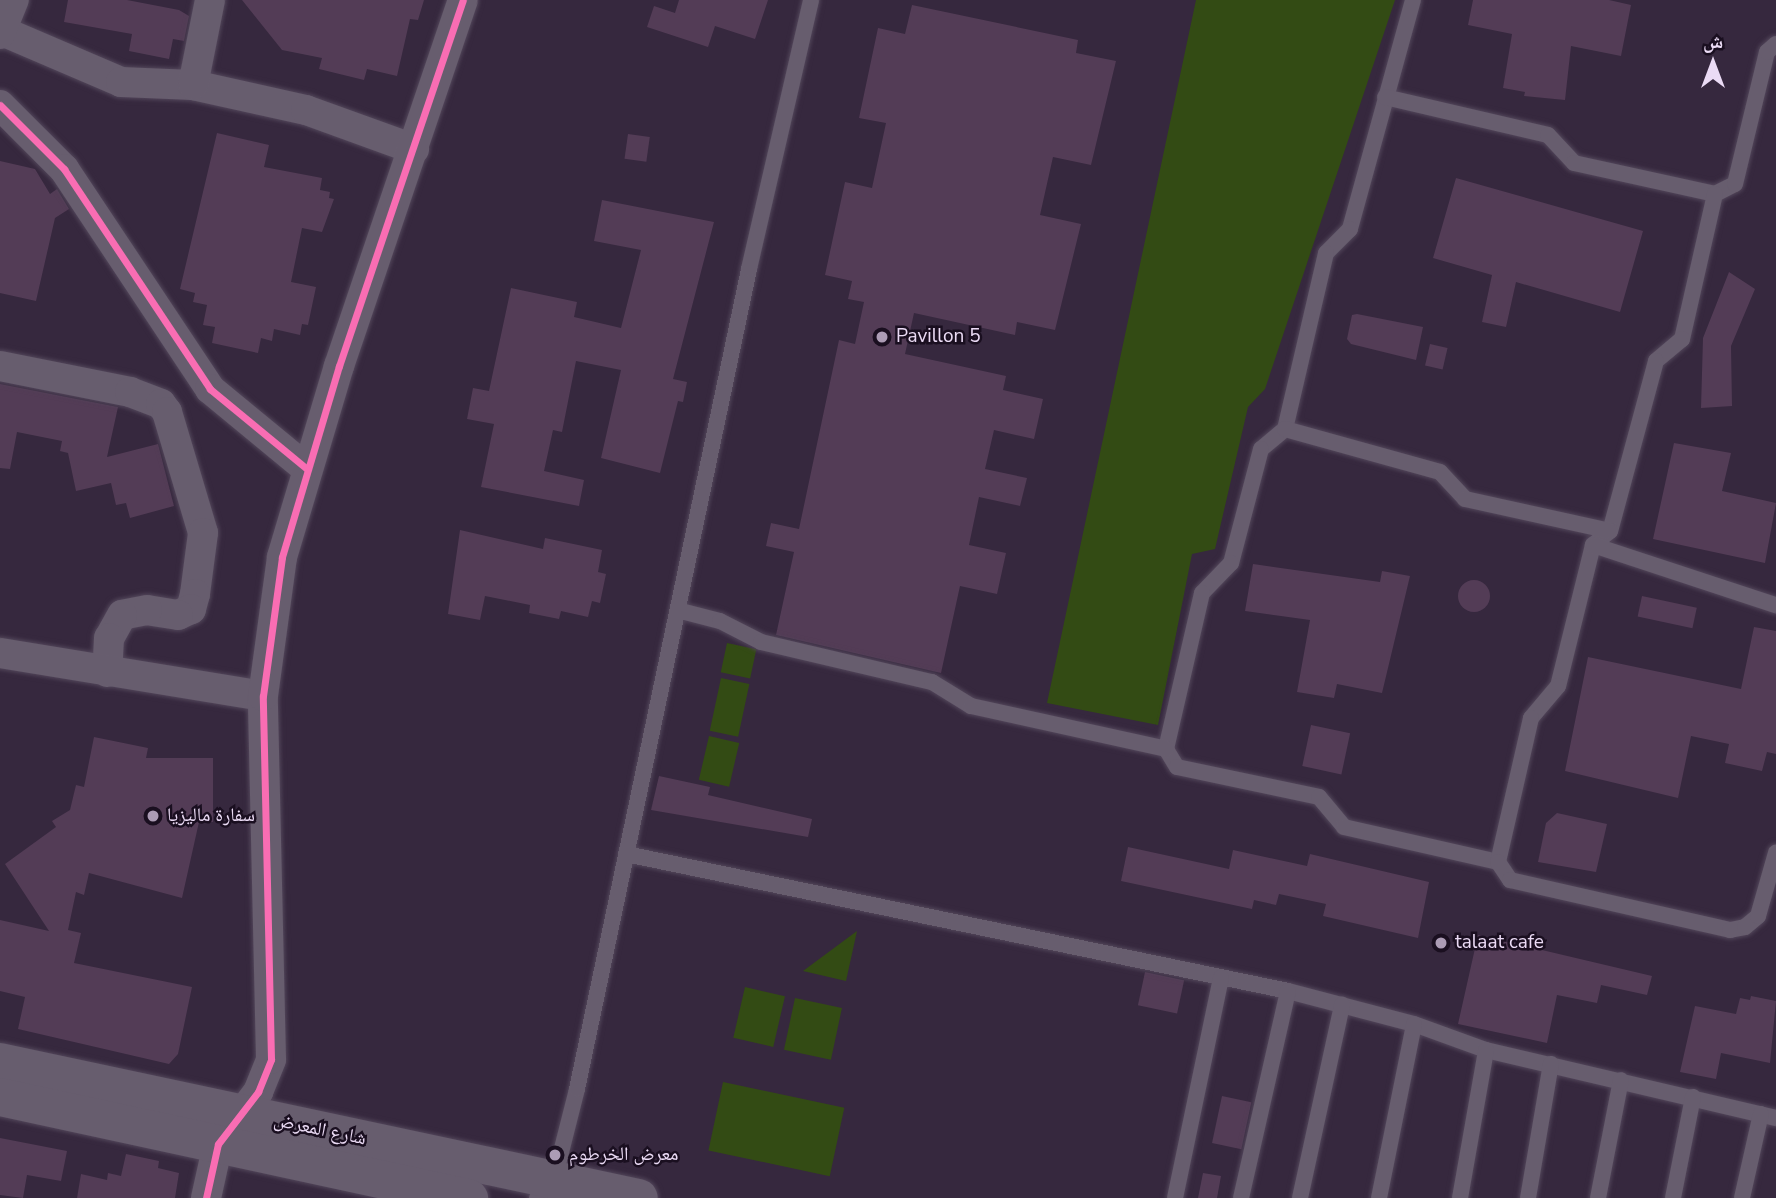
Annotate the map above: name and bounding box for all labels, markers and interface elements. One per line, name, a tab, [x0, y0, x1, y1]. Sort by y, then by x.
north arrow	[1678, 28, 1748, 98]
text: ش	[1703, 29, 1723, 55]
place label: Pavillon 5	[896, 326, 981, 348]
marker: Pavillon 5	[874, 329, 890, 345]
place label: سفارة ماليزيا	[167, 805, 255, 827]
marker: سفارة ماليزيا	[145, 808, 161, 824]
place label: talaat cafe	[1455, 932, 1544, 954]
marker: talaat cafe	[1433, 935, 1449, 951]
street label: شارع المعرض	[272, 1109, 368, 1151]
place label: معرض الخرطوم	[569, 1144, 679, 1166]
marker: معرض الخرطوم	[547, 1147, 563, 1163]

